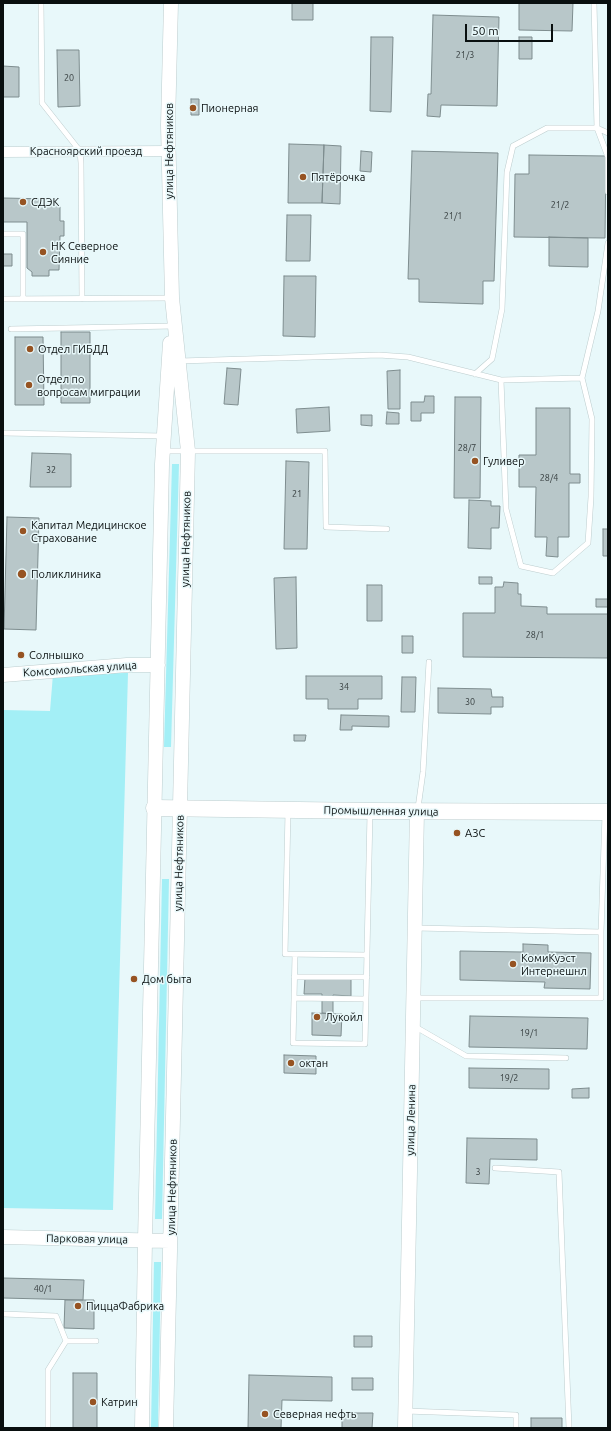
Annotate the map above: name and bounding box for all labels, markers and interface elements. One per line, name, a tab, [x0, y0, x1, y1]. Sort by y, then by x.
scale bar	[467, 16, 555, 42]
text: 50 m	[472, 24, 499, 37]
house number: 21/3	[456, 50, 474, 60]
house number: 20	[64, 73, 74, 83]
place label: Пионерная	[201, 101, 258, 115]
street label: улица Нефтяников	[162, 103, 176, 199]
marker: Пионерная	[188, 103, 198, 113]
street label: Красноярский проезд	[30, 144, 142, 158]
place label: Пятёрочка	[311, 170, 365, 184]
marker: Пятёрочка	[298, 172, 308, 182]
place label: СДЭК	[31, 195, 59, 209]
marker: СДЭК	[18, 197, 28, 207]
house number: 21/2	[551, 200, 569, 210]
house number: 21/1	[444, 211, 462, 221]
place label: НК Северное Сияние	[51, 239, 118, 265]
marker: НК Северное Сияние	[38, 247, 48, 257]
place label: Отдел ГИБДД	[38, 342, 108, 356]
marker: Отдел ГИБДД	[25, 344, 35, 354]
place label: Отдел по вопросам миграции	[37, 372, 140, 398]
marker: Отдел по вопросам миграции	[24, 380, 34, 390]
house number: 28/7	[458, 443, 476, 453]
place label: Гуливер	[483, 454, 525, 468]
marker: Гуливер	[470, 456, 480, 466]
house number: 32	[46, 465, 56, 475]
house number: 28/4	[540, 473, 558, 483]
house number: 21	[292, 489, 302, 499]
street label: улица Нефтяников	[179, 491, 193, 587]
place label: Капитал Медицинское Страхование	[31, 518, 147, 544]
marker: Капитал Медицинское Страхование	[18, 526, 28, 536]
place label: Поликлиника	[31, 567, 101, 581]
marker: Поликлиника	[16, 568, 28, 580]
house number: 28/1	[526, 630, 544, 640]
place label: Солнышко	[29, 648, 84, 662]
marker: Солнышко	[16, 650, 26, 660]
street label: Комсомольская улица	[23, 658, 137, 680]
house number: 34	[339, 682, 349, 692]
house number: 30	[465, 697, 475, 707]
street label: Промышленная улица	[323, 803, 439, 819]
street label: улица Нефтяников	[172, 815, 186, 911]
place label: АЗС	[465, 826, 485, 840]
marker: АЗС	[452, 828, 462, 838]
place label: КомиКуэст Интернешнл	[521, 951, 587, 977]
marker: КомиКуэст Интернешнл	[508, 959, 518, 969]
place label: Дом быта	[142, 972, 192, 986]
marker: Дом быта	[129, 974, 139, 984]
place label: Лукойл	[325, 1010, 363, 1024]
marker: Лукойл	[312, 1012, 322, 1022]
house number: 19/1	[520, 1028, 538, 1038]
place label: октан	[299, 1056, 328, 1070]
marker: октан	[286, 1058, 296, 1068]
house number: 19/2	[500, 1073, 518, 1083]
street label: улица Ленина	[404, 1084, 418, 1156]
street label: улица Нефтяников	[165, 1139, 179, 1235]
house number: 3	[475, 1167, 481, 1177]
street label: Парковая улица	[46, 1232, 128, 1246]
house number: 40/1	[34, 1284, 52, 1294]
place label: ПиццаФабрика	[86, 1299, 164, 1313]
marker: ПиццаФабрика	[73, 1301, 83, 1311]
place label: Катрин	[101, 1395, 138, 1409]
marker: Катрин	[88, 1397, 98, 1407]
place label: Северная нефть	[273, 1407, 356, 1421]
marker: Северная нефть	[260, 1409, 270, 1419]

